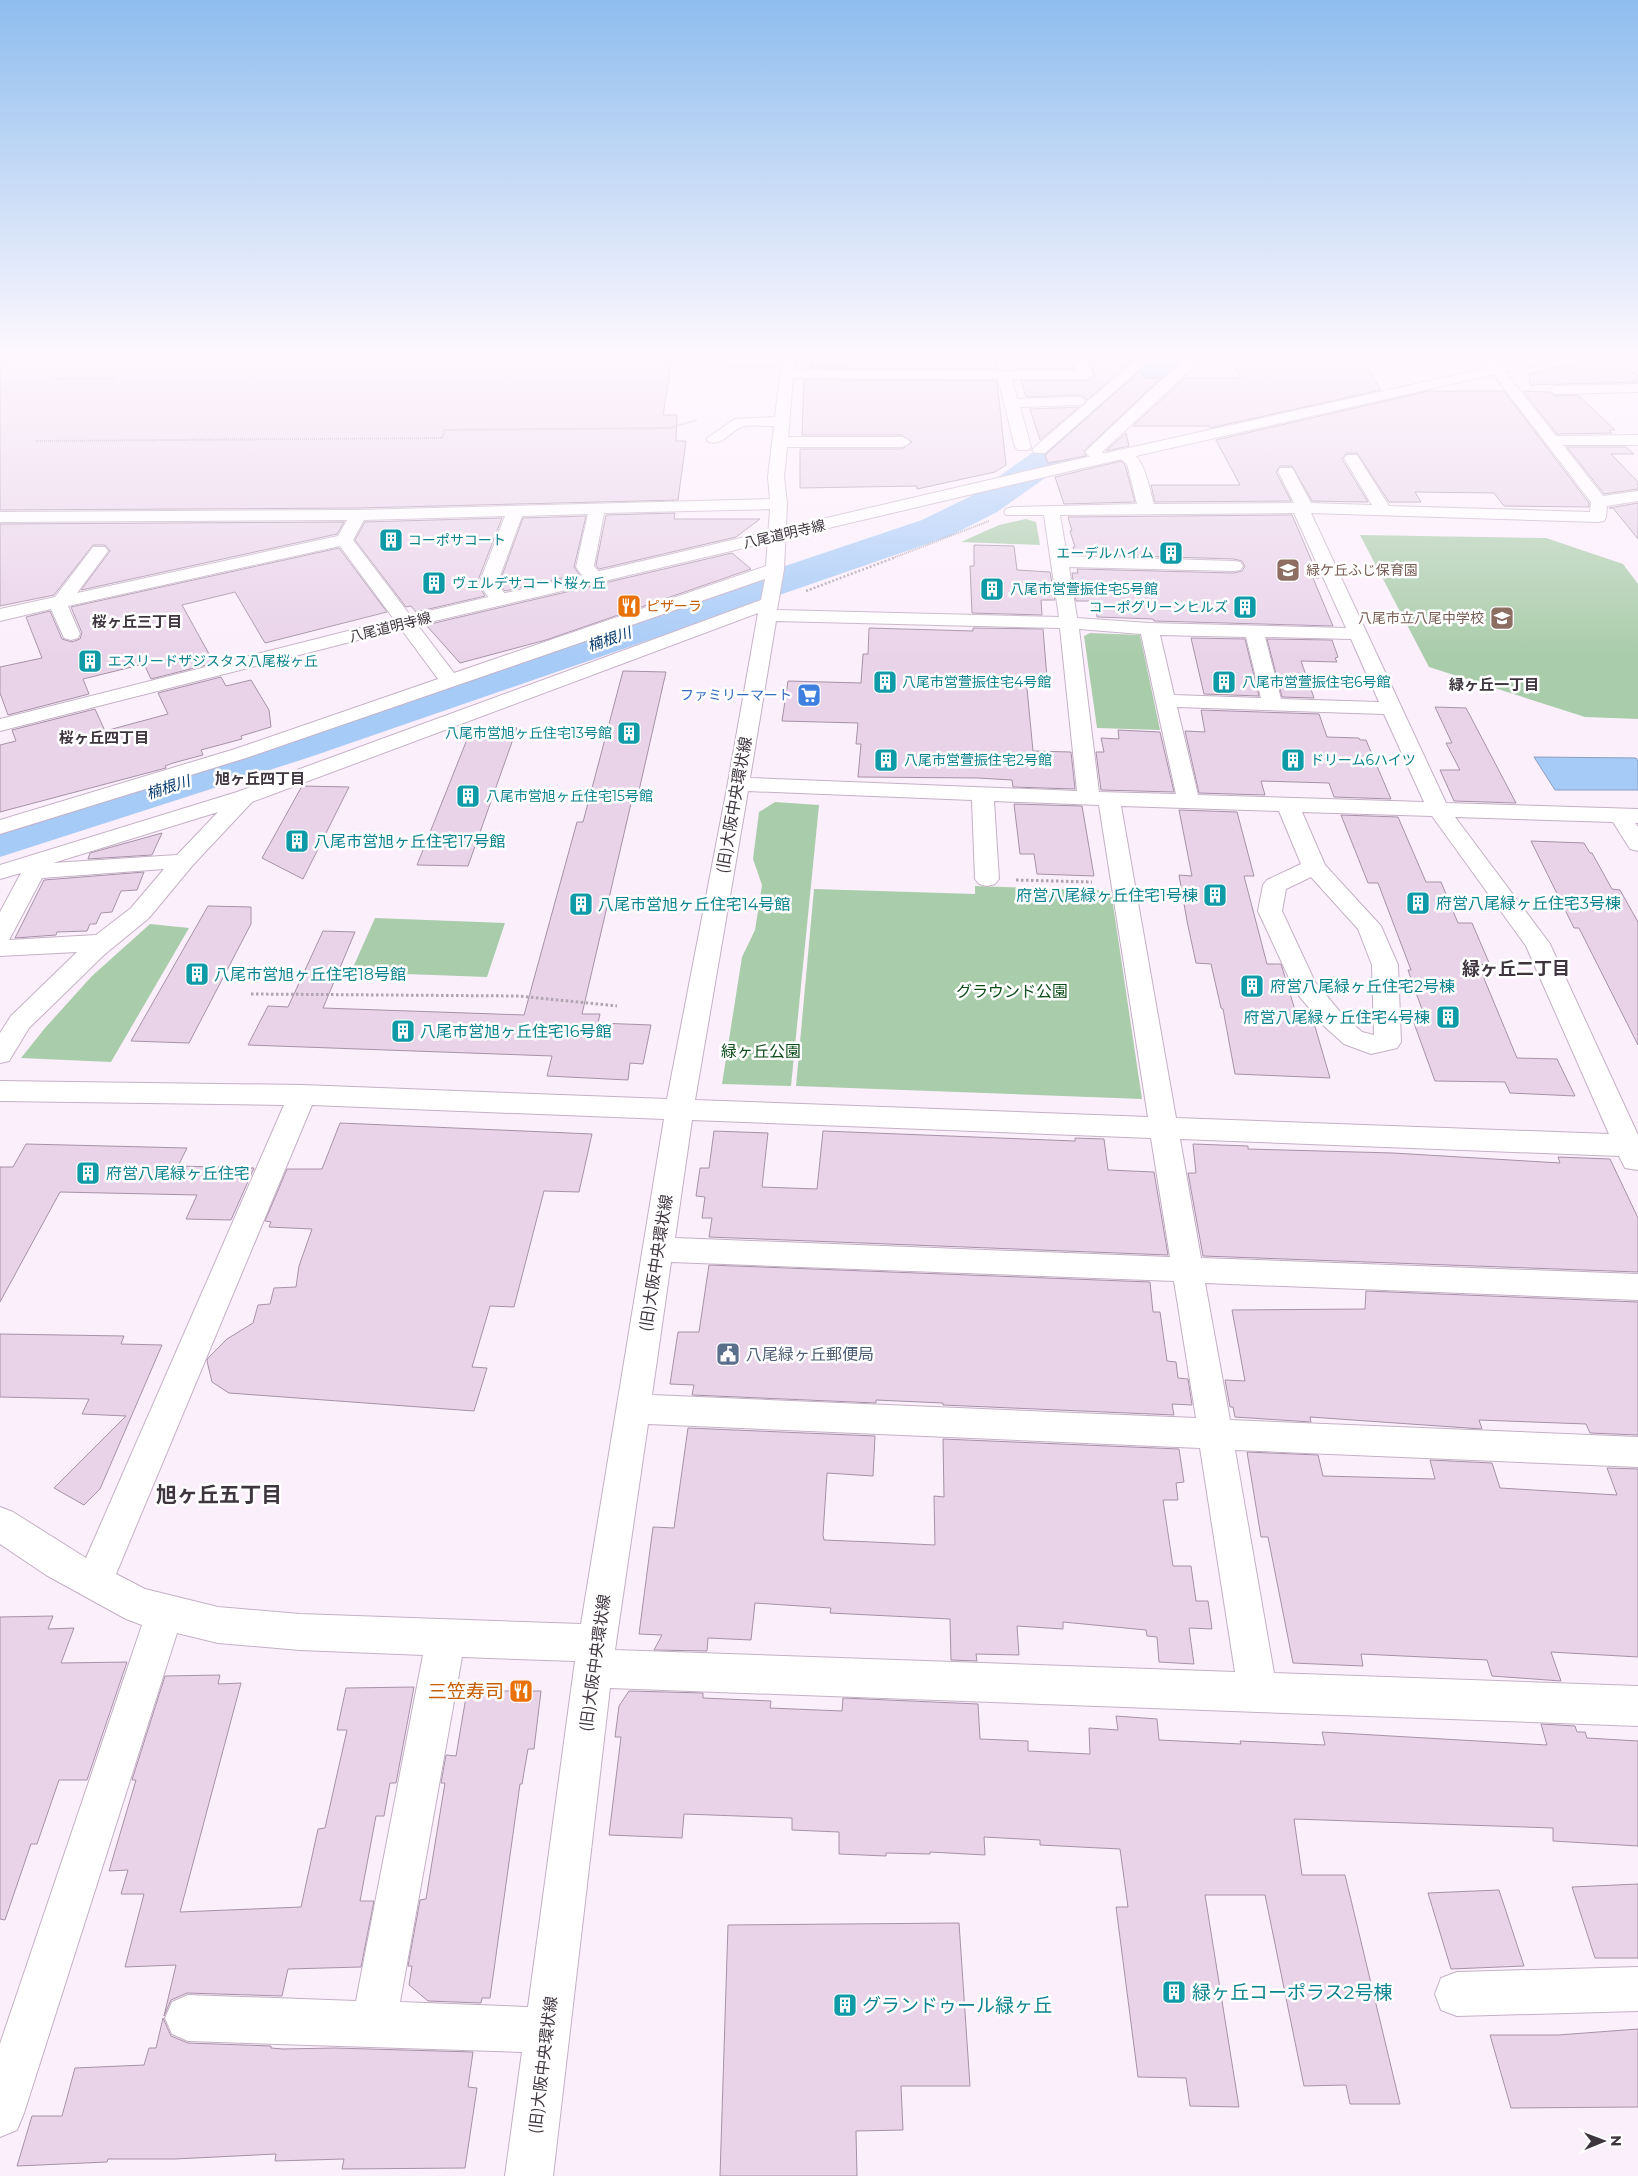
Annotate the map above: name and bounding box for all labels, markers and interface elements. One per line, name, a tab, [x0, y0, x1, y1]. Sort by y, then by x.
street label: 八尾道明寺線	[741, 516, 827, 552]
building icon: コーポサコート	[378, 527, 404, 553]
place label: コーポサコート	[408, 531, 506, 549]
building icon: エーデルハイム	[1158, 540, 1184, 566]
place label: エーデルハイム	[1057, 544, 1154, 562]
school or university icon: 緑ケ丘ふじ保育園	[1275, 557, 1301, 583]
place label: 緑ケ丘ふじ保育園	[1306, 561, 1418, 579]
building icon: ヴェルデサコート桜ヶ丘	[421, 570, 447, 596]
place label: ヴェルデサコート桜ヶ丘	[452, 574, 606, 592]
building icon: 八尾市営萱振住宅5号館	[979, 576, 1005, 602]
place label: 八尾市営萱振住宅5号館	[1010, 580, 1158, 598]
restaurant icon: ピザーラ	[616, 593, 642, 619]
building icon: コーポグリーンヒルズ	[1232, 594, 1258, 620]
place label: ピザーラ	[646, 597, 702, 615]
place label: コーポグリーンヒルズ	[1089, 598, 1228, 616]
school or university icon: 八尾市立八尾中学校	[1489, 605, 1515, 631]
street label: 八尾道明寺線	[347, 608, 433, 646]
place label: 八尾市立八尾中学校	[1358, 609, 1484, 627]
district label: 桜ヶ丘三丁目	[92, 612, 182, 631]
water label: 楠根川	[585, 622, 635, 655]
building icon: エスリードザジスタス八尾桜ヶ丘	[77, 648, 103, 674]
place label: エスリードザジスタス八尾桜ヶ丘	[108, 652, 318, 670]
building icon: 八尾市営萱振住宅4号館	[872, 669, 898, 695]
building icon: 八尾市営萱振住宅6号館	[1211, 669, 1237, 695]
place label: 八尾市営萱振住宅4号館	[902, 673, 1051, 691]
place label: 八尾市営萱振住宅6号館	[1242, 673, 1391, 691]
district label: 緑ヶ丘一丁目	[1449, 675, 1539, 694]
supermarket icon: ファミリーマート	[796, 682, 822, 708]
place label: ファミリーマート	[680, 686, 792, 704]
building icon: 八尾市営旭ヶ丘住宅13号館	[616, 720, 642, 746]
place label: 八尾市営旭ヶ丘住宅13号館	[445, 724, 612, 742]
district label: 桜ヶ丘四丁目	[59, 728, 149, 747]
street label: (旧)大阪中央環状線	[713, 735, 755, 875]
building icon: 八尾市営萱振住宅2号館	[873, 747, 899, 773]
building icon: ドリーム6ハイツ	[1280, 747, 1306, 773]
place label: 八尾市営萱振住宅2号館	[904, 751, 1052, 769]
place label: ドリーム6ハイツ	[1310, 751, 1416, 769]
district label: 旭ヶ丘四丁目	[215, 769, 305, 788]
water label: 楠根川	[144, 770, 194, 803]
building icon: 八尾市営旭ヶ丘住宅15号館	[455, 783, 481, 809]
place label: 八尾市営旭ヶ丘住宅15号館	[486, 787, 653, 805]
building icon: 八尾市営旭ヶ丘住宅17号館	[284, 828, 310, 854]
place label: 八尾市営旭ヶ丘住宅17号館	[314, 832, 505, 851]
building icon: 府営八尾緑ヶ丘住宅1号棟	[1202, 882, 1228, 908]
place label: 府営八尾緑ヶ丘住宅1号棟	[1016, 886, 1198, 905]
building icon: 府営八尾緑ヶ丘住宅3号棟	[1405, 890, 1431, 916]
building icon: 八尾市営旭ヶ丘住宅14号館	[568, 891, 594, 917]
place label: 府営八尾緑ヶ丘住宅3号棟	[1436, 894, 1621, 913]
place label: 八尾市営旭ヶ丘住宅14号館	[598, 895, 790, 914]
district label: 緑ヶ丘二丁目	[1462, 958, 1570, 980]
building icon: 八尾市営旭ヶ丘住宅18号館	[184, 961, 210, 987]
place label: 八尾市営旭ヶ丘住宅18号館	[214, 965, 406, 984]
building icon: 府営八尾緑ヶ丘住宅2号棟	[1239, 973, 1265, 999]
place label: 府営八尾緑ヶ丘住宅2号棟	[1270, 977, 1455, 996]
park label: グラウンド公園	[956, 982, 1068, 1001]
building icon: 府営八尾緑ヶ丘住宅4号棟	[1435, 1004, 1461, 1030]
place label: 府営八尾緑ヶ丘住宅4号棟	[1243, 1008, 1430, 1027]
building icon: 八尾市営旭ヶ丘住宅16号館	[390, 1018, 416, 1044]
place label: 八尾市営旭ヶ丘住宅16号館	[420, 1022, 612, 1041]
park label: 緑ヶ丘公園	[721, 1042, 801, 1061]
building icon: 府営八尾緑ヶ丘住宅	[75, 1160, 101, 1186]
place label: 府営八尾緑ヶ丘住宅	[106, 1164, 250, 1183]
street label: (旧)大阪中央環状線	[636, 1193, 676, 1333]
public building icon: 八尾緑ヶ丘郵便局	[715, 1341, 741, 1367]
place label: 八尾緑ヶ丘郵便局	[746, 1345, 874, 1364]
district label: 旭ヶ丘五丁目	[156, 1482, 282, 1507]
street label: (旧)大阪中央環状線	[576, 1593, 614, 1733]
restaurant icon: 三笠寿司	[508, 1678, 534, 1704]
place label: 三笠寿司	[428, 1680, 504, 1703]
building icon: 緑ヶ丘コーポラス2号棟	[1161, 1979, 1187, 2005]
place label: 緑ヶ丘コーポラス2号棟	[1192, 1981, 1392, 2004]
building icon: グランドゥール緑ヶ丘	[832, 1992, 858, 2018]
place label: グランドゥール緑ヶ丘	[862, 1994, 1052, 2017]
street label: (旧)大阪中央環状線	[525, 1995, 561, 2135]
north arrow	[1578, 2116, 1628, 2166]
text: N	[1607, 2135, 1625, 2147]

